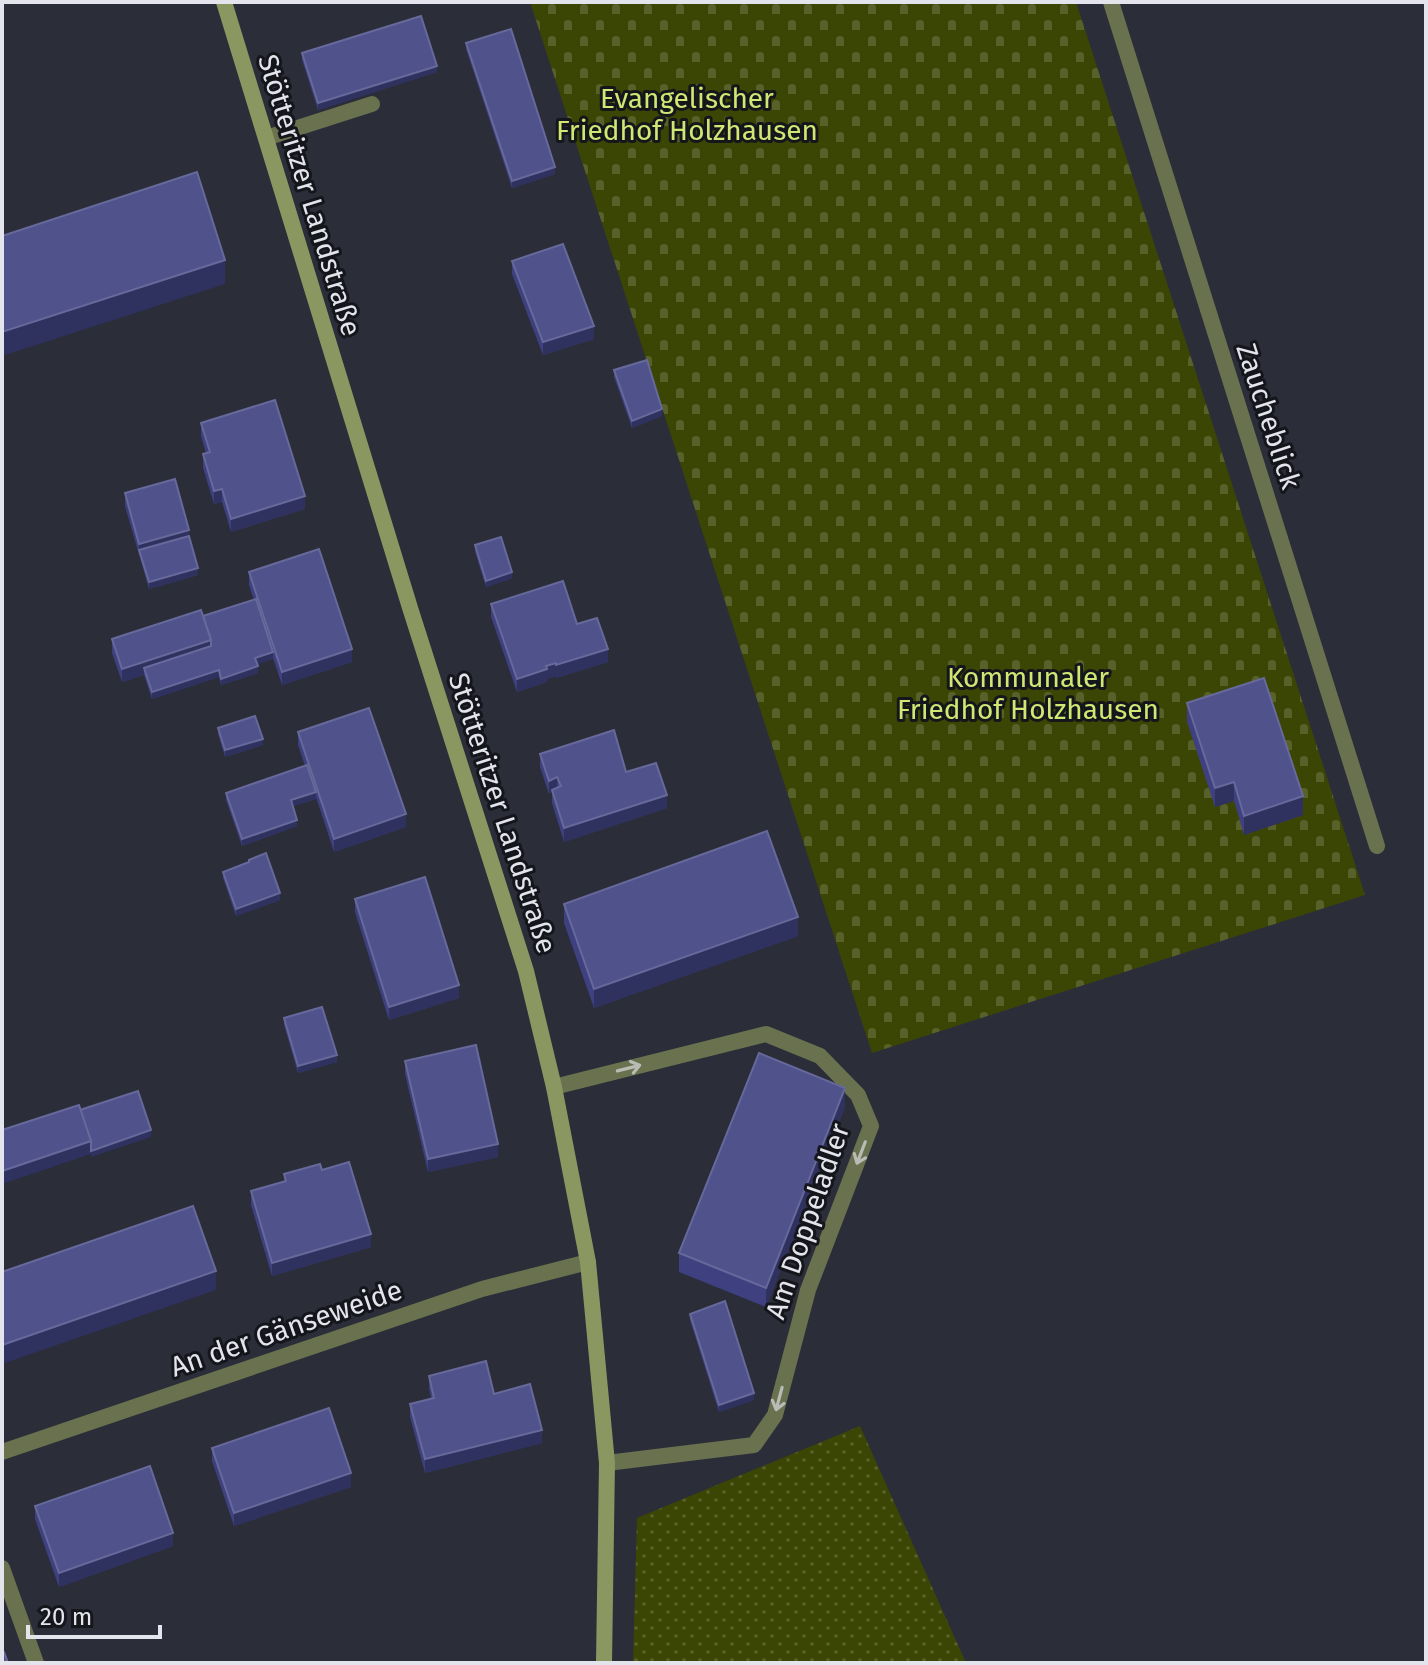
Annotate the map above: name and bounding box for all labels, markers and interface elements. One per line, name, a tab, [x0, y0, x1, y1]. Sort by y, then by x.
street label: Stötteritzer Landstraße	[251, 50, 368, 340]
park label: Evangelischer Friedhof Holzhausen	[556, 82, 818, 147]
street label: Zaucheblick	[1229, 339, 1308, 494]
park label: Kommunaler Friedhof Holzhausen	[897, 661, 1159, 726]
street label: Stötteritzer Landstraße	[442, 669, 563, 958]
one-way arrow	[616, 1060, 642, 1075]
street label: Am Doppeladler	[759, 1119, 856, 1323]
one-way arrow	[853, 1140, 867, 1165]
street label: An der Gänseweide	[166, 1273, 406, 1384]
one-way arrow	[771, 1386, 786, 1412]
scale bar	[28, 1589, 160, 1639]
text: 20 m	[40, 1603, 92, 1631]

